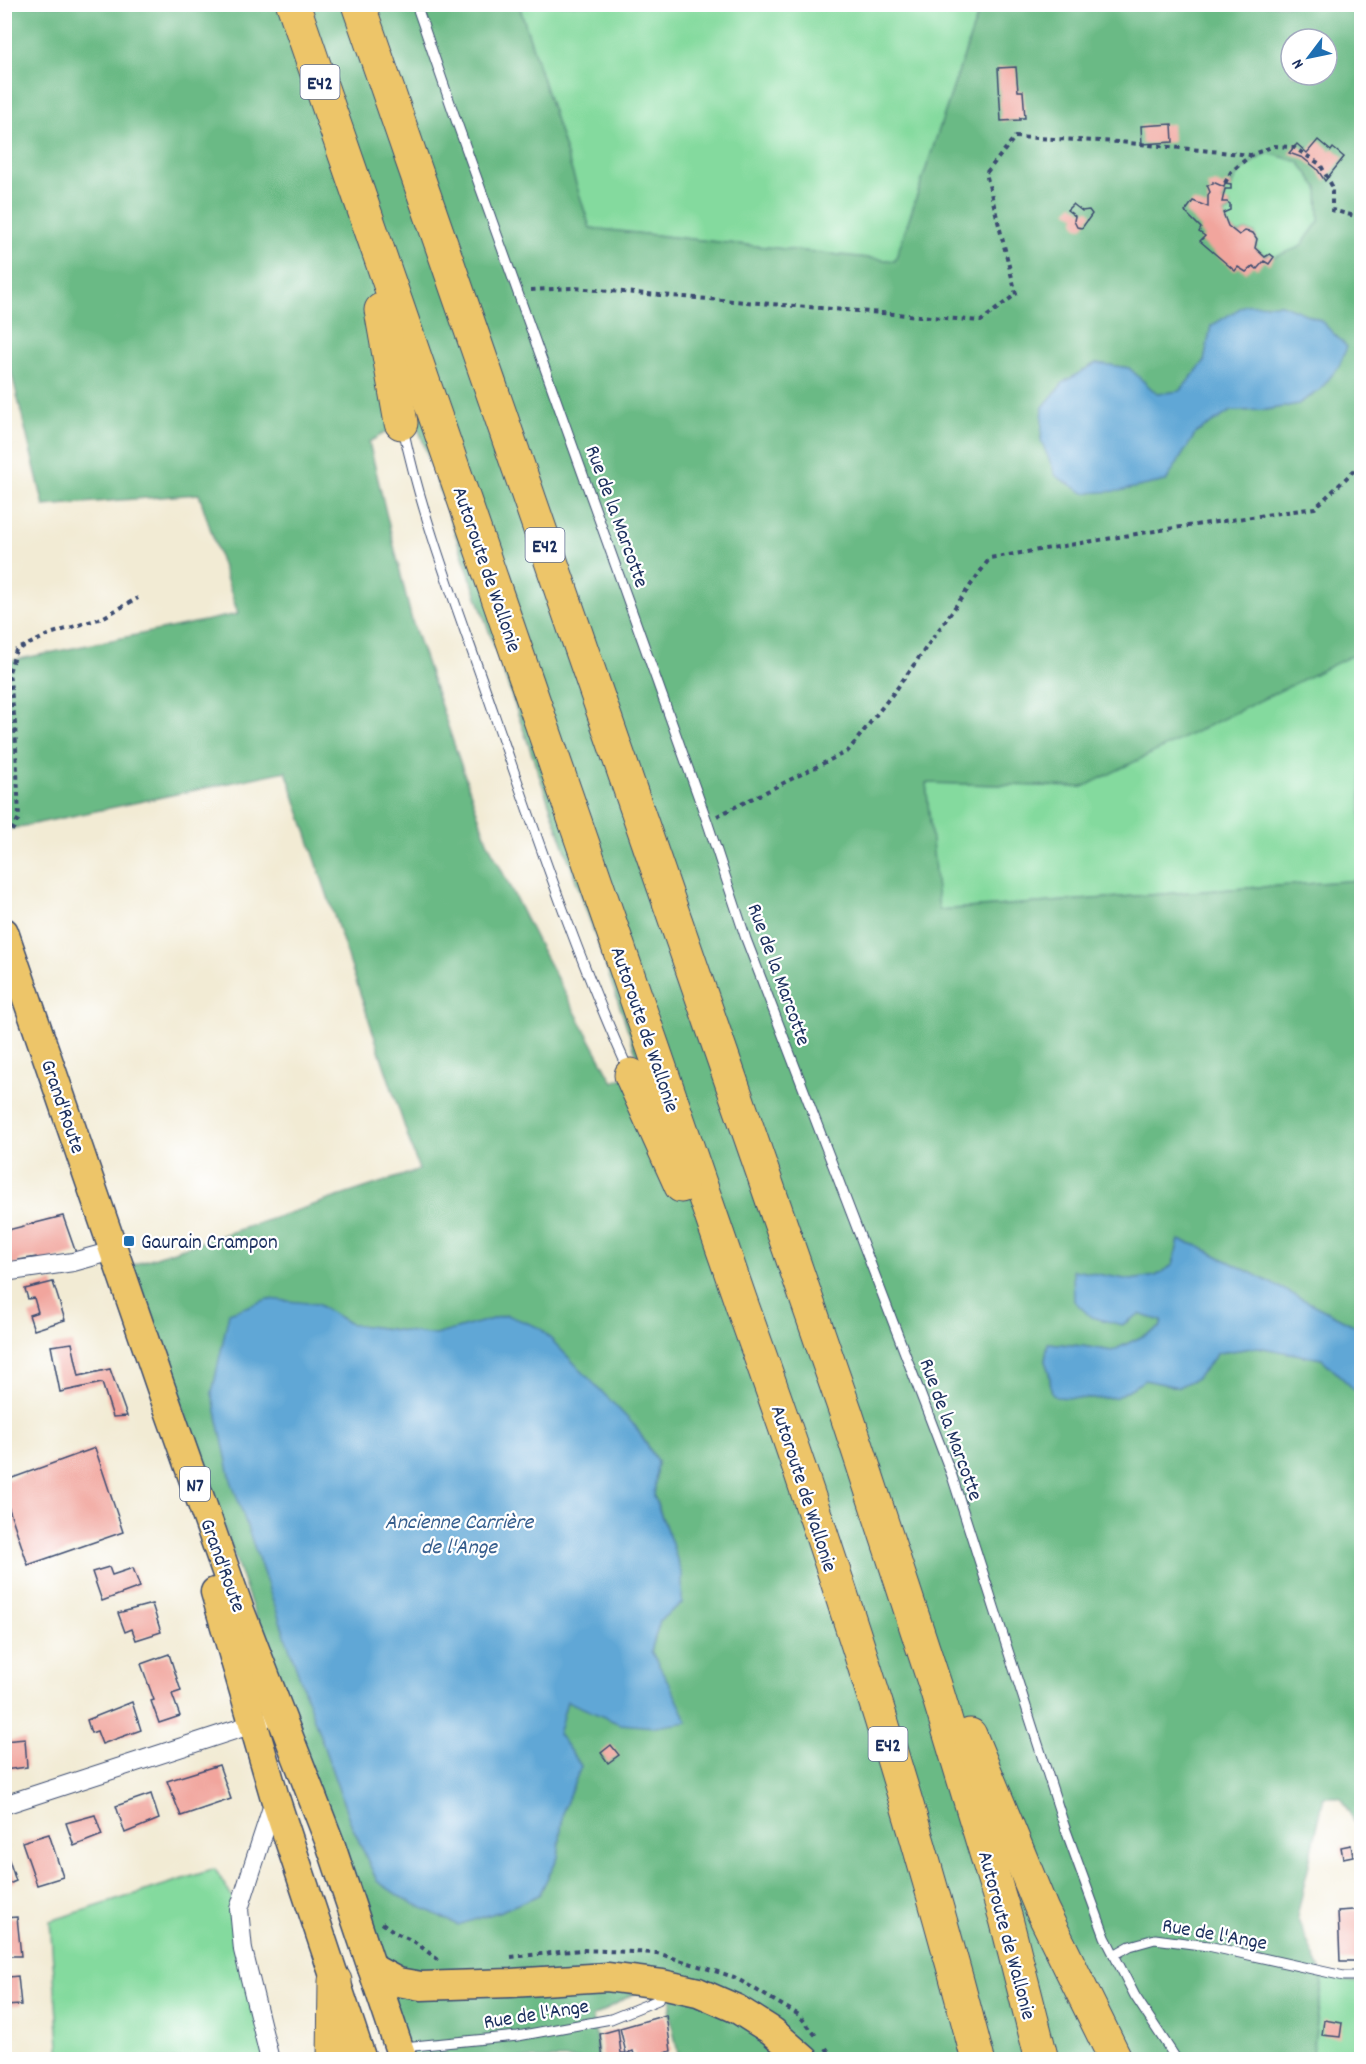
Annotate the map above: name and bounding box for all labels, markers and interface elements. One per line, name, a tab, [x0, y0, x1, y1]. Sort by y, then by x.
north arrow	[1279, 27, 1339, 87]
text: N	[1287, 54, 1310, 73]
road number: E42	[300, 65, 340, 99]
street label: Rue de la Marcotte	[576, 442, 655, 592]
street label: Autoroute de Wallonie	[443, 483, 528, 657]
road number: E42	[526, 528, 564, 562]
street label: Rue de la Marcotte	[738, 900, 817, 1050]
street label: Autoroute de Wallonie	[601, 943, 686, 1117]
street label: Grand'Route	[31, 1056, 91, 1158]
place label: Gaurain Crampon	[141, 1229, 278, 1259]
marker: Gaurain Crampon	[122, 1234, 136, 1248]
street label: Rue de la Marcotte	[910, 1355, 989, 1505]
street label: Autoroute de Wallonie	[761, 1402, 843, 1576]
road number: N7	[180, 1467, 210, 1501]
water label: Ancienne Carrière de l'Ange	[385, 1508, 535, 1564]
street label: Grand'Route	[190, 1515, 252, 1617]
road number: E42	[868, 1727, 908, 1761]
street label: Autoroute de Wallonie	[968, 1848, 1042, 2023]
street label: Rue de l'Ange	[1160, 1912, 1269, 1960]
street label: Rue de l'Ange	[482, 1993, 591, 2039]

